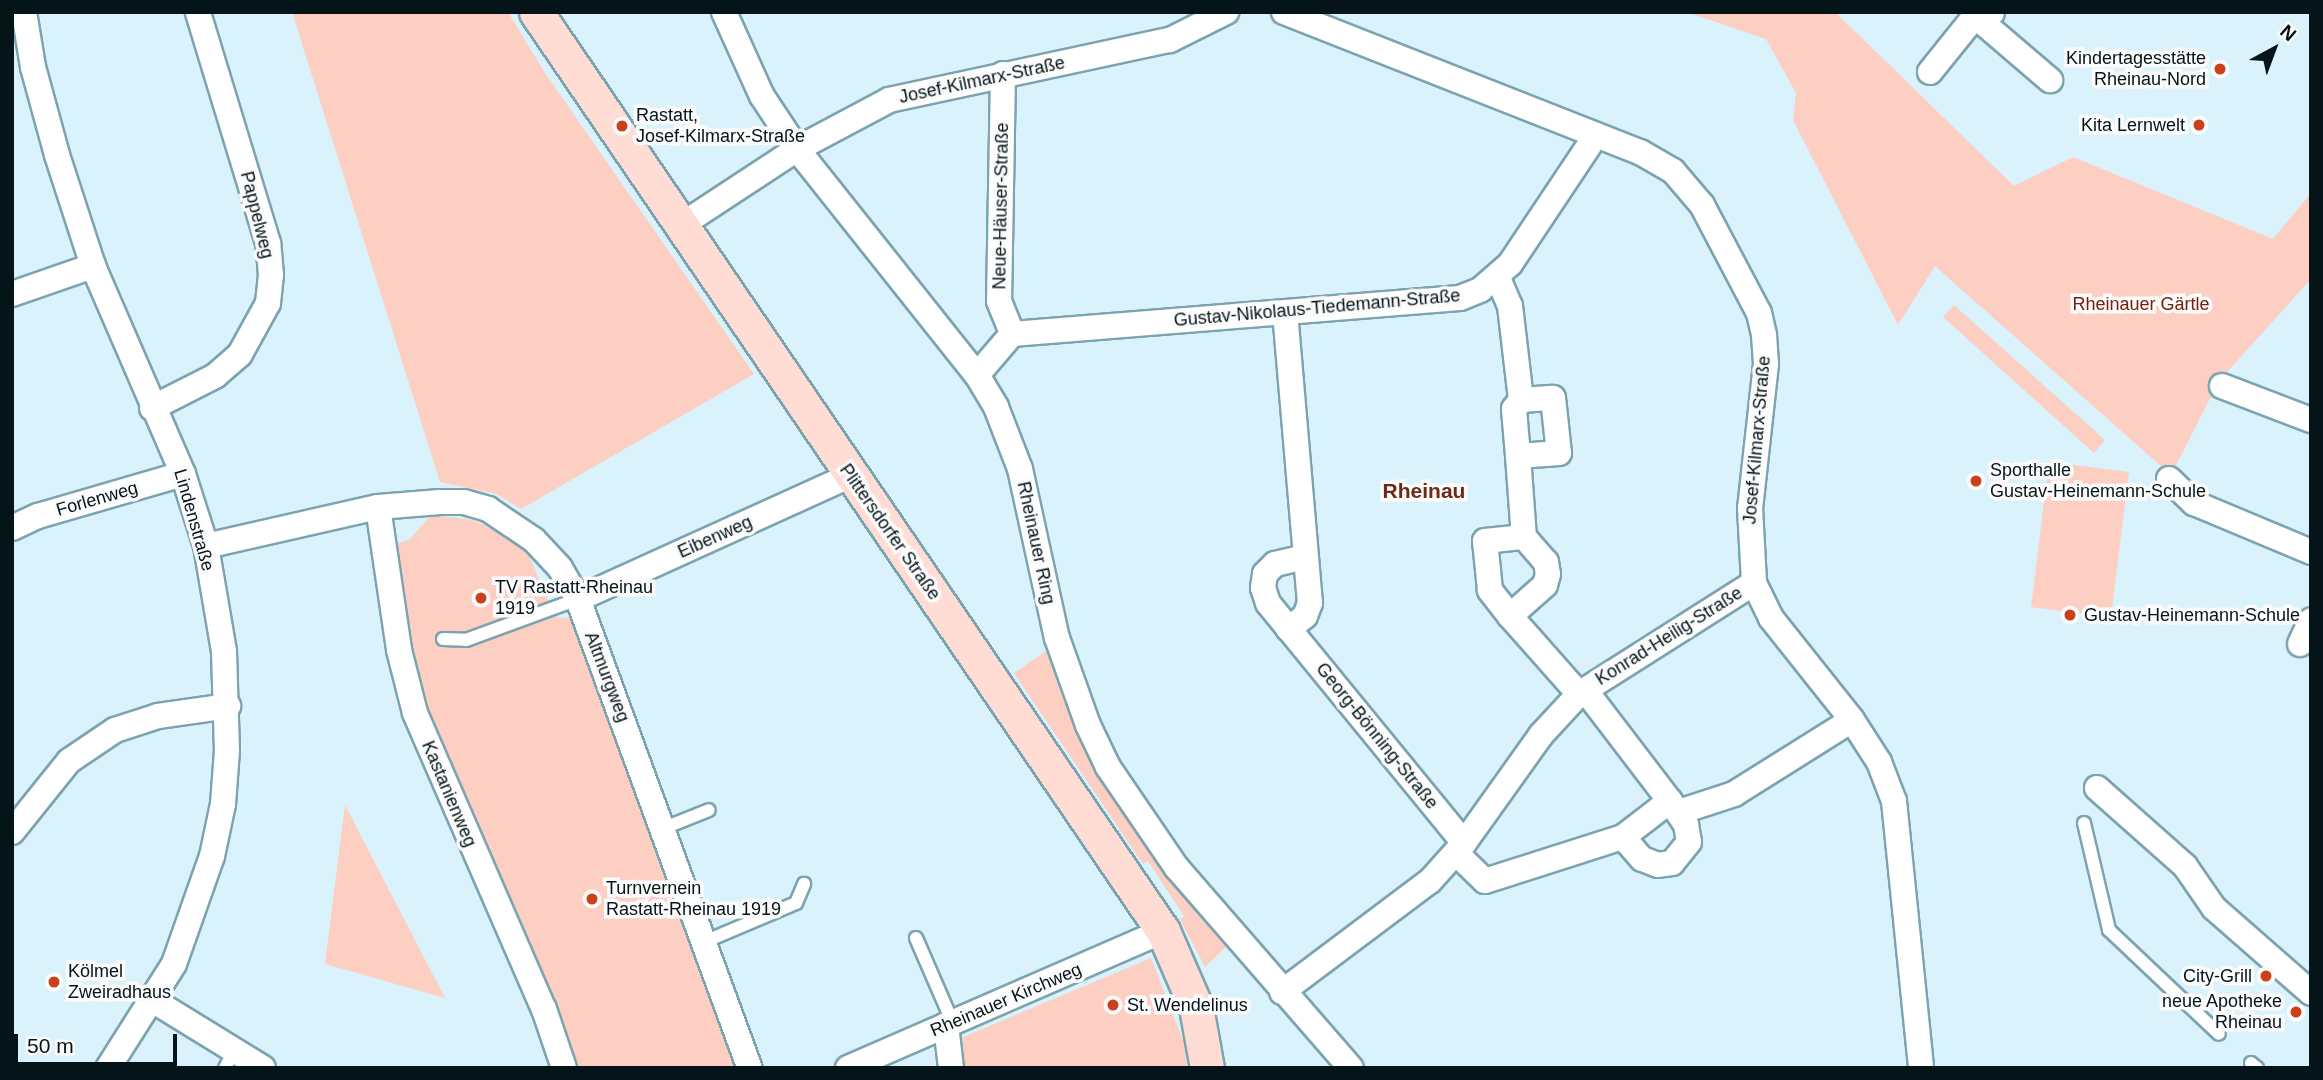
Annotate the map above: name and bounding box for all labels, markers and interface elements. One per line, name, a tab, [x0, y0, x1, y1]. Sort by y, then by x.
north arrow	[2239, 14, 2309, 84]
text: N	[2276, 20, 2300, 45]
place label: Kindertagesstätte Rheinau-Nord	[2066, 48, 2206, 90]
street label: Josef-Kilmarx-Straße	[897, 52, 1067, 108]
marker: Kindertagesstätte Rheinau-Nord	[2212, 61, 2228, 77]
place label: Rastatt, Josef-Kilmarx-Straße	[636, 105, 805, 148]
place label: Kita Lernwelt	[2081, 114, 2185, 136]
marker: Kita Lernwelt	[2191, 117, 2207, 133]
marker: Rastatt, Josef-Kilmarx-Straße	[614, 118, 630, 134]
street label: Neue-Häuser-Straße	[989, 122, 1013, 290]
street label: Pappelweg	[236, 169, 278, 261]
street label: Gustav-Nikolaus-Tiedemann-Straße	[1173, 285, 1461, 331]
park label: Rheinauer Gärtle	[2072, 293, 2210, 315]
street label: Josef-Kilmarx-Straße	[1739, 355, 1775, 525]
street label: Plittersdorfer Straße	[835, 460, 945, 604]
place label: Sporthalle Gustav-Heinemann-Schule	[1990, 460, 2206, 503]
street label: Lindenstraße	[169, 467, 219, 573]
marker: Sporthalle Gustav-Heinemann-Schule	[1968, 473, 1984, 489]
street label: Forlenweg	[54, 477, 140, 521]
district label: Rheinau	[1383, 478, 1465, 504]
street label: Rheinauer Ring	[1012, 480, 1060, 606]
street label: Eibenweg	[674, 511, 756, 563]
place label: TV Rastatt-Rheinau 1919	[495, 577, 653, 620]
street label: Konrad-Heilig-Straße	[1592, 582, 1746, 690]
marker: TV Rastatt-Rheinau 1919	[473, 590, 489, 606]
place label: Gustav-Heinemann-Schule	[2084, 604, 2300, 626]
marker: Gustav-Heinemann-Schule	[2062, 607, 2078, 623]
street label: Altmurgweg	[580, 629, 634, 725]
street label: Georg-Bönning-Straße	[1311, 658, 1443, 814]
street label: Kastanienweg	[417, 738, 481, 850]
place label: Turnvernein Rastatt-Rheinau 1919	[606, 878, 781, 920]
marker: Turnvernein Rastatt-Rheinau 1919	[584, 891, 600, 907]
street label: Rheinauer Kirchweg	[927, 958, 1085, 1042]
place label: Kölmel Zweiradhaus	[68, 961, 171, 1004]
place label: City-Grill	[2183, 965, 2252, 987]
marker: City-Grill	[2258, 968, 2274, 984]
marker: Kölmel Zweiradhaus	[46, 974, 62, 990]
place label: neue Apotheke Rheinau	[2161, 991, 2282, 1034]
place label: St. Wendelinus	[1127, 994, 1248, 1016]
marker: St. Wendelinus	[1105, 997, 1121, 1013]
marker: neue Apotheke Rheinau	[2288, 1004, 2304, 1020]
scale bar	[18, 1020, 180, 1064]
text: 50 m	[27, 1034, 74, 1057]

